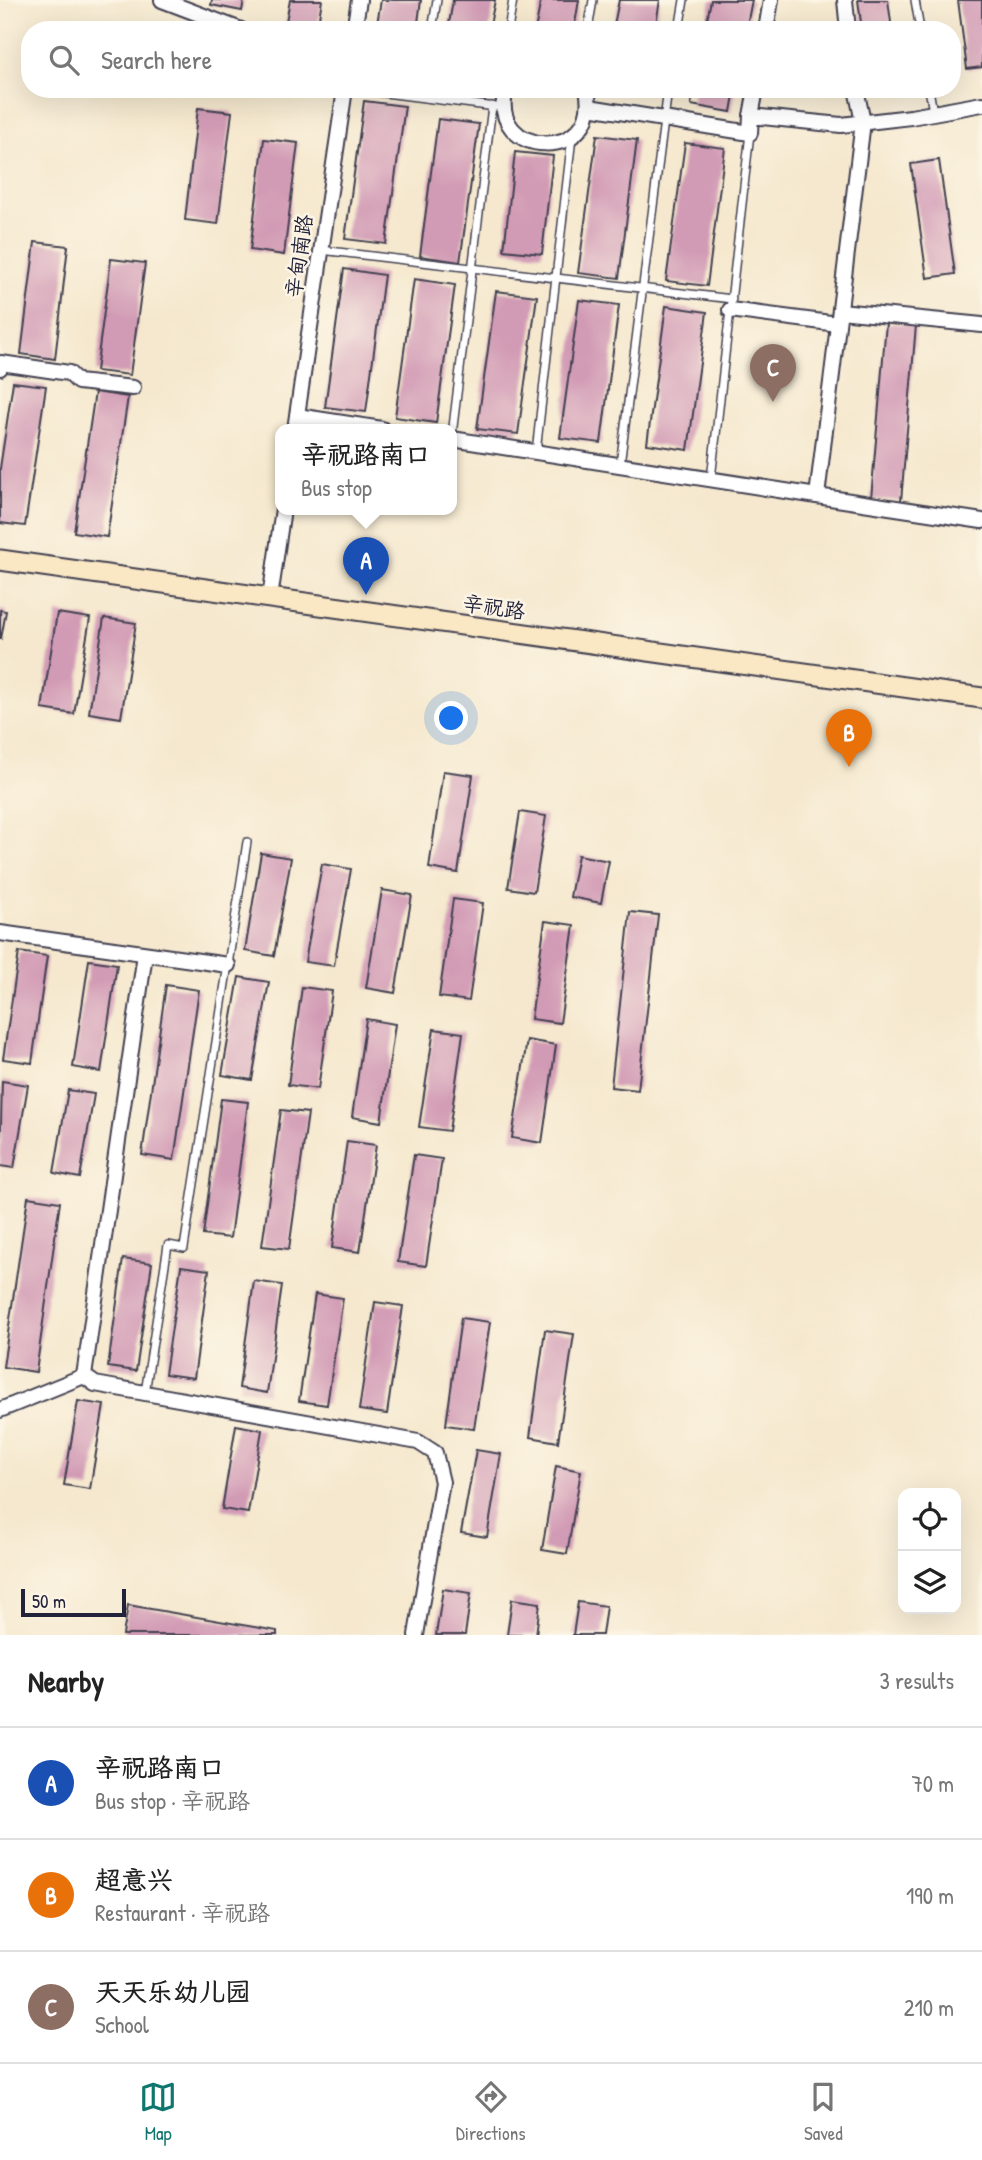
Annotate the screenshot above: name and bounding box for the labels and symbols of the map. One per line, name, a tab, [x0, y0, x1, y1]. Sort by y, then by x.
street label: 辛甸南路	[279, 212, 319, 300]
pin: C	[750, 344, 796, 402]
pin: A	[343, 537, 389, 595]
street label: 辛祝路	[461, 588, 527, 626]
your location	[434, 701, 468, 735]
pin: B	[826, 709, 872, 767]
scale bar	[21, 1586, 126, 1618]

